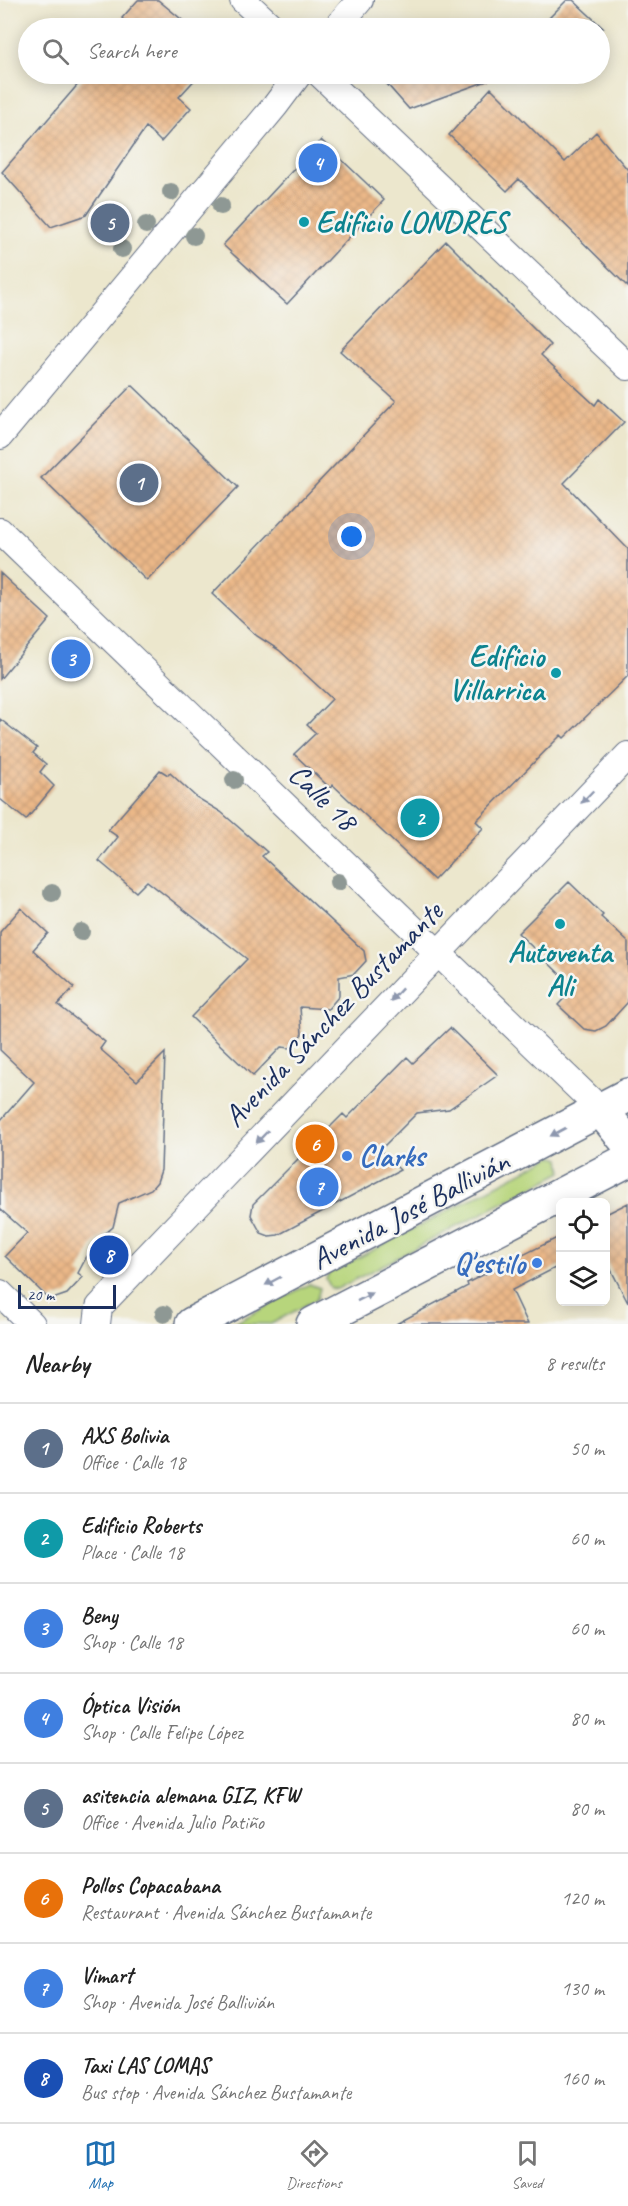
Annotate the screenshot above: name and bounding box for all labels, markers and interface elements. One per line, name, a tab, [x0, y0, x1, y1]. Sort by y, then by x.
search box	[18, 18, 610, 84]
icon: search	[39, 35, 72, 68]
text: Search here	[87, 37, 177, 65]
pin: 4	[298, 140, 338, 186]
pin: 5	[90, 200, 130, 246]
place label: Edificio LONDRES	[316, 203, 511, 241]
marker: Edificio LONDRES	[297, 215, 311, 229]
pin: 1	[120, 460, 158, 506]
your location	[337, 522, 366, 551]
pin: 3	[52, 636, 90, 682]
place label: Edificio Villarrica	[449, 637, 547, 709]
marker: Edificio Villarrica	[549, 666, 563, 680]
street label: Calle 18	[281, 755, 367, 841]
one-way arrow	[581, 789, 595, 803]
pin: 2	[400, 796, 440, 840]
street label: Avenida Sánchez Bustamante	[215, 892, 452, 1135]
marker: Autoventa Ali	[553, 917, 567, 931]
place label: Autoventa Ali	[508, 933, 615, 1005]
one-way arrow	[390, 987, 403, 1002]
pin: 6	[296, 1122, 334, 1166]
one-way arrow	[549, 1127, 566, 1137]
one-way arrow	[255, 1129, 269, 1144]
place label: Clarks	[359, 1137, 428, 1175]
street label: Avenida José Ballivián	[305, 1141, 517, 1278]
marker: Clarks	[340, 1149, 354, 1163]
pin: 7	[300, 1164, 338, 1210]
map controls	[556, 1198, 610, 1306]
button: locate	[556, 1198, 610, 1252]
pin: 8	[90, 1232, 128, 1278]
place label: Q'estilo	[454, 1244, 527, 1282]
button: layers	[556, 1252, 610, 1306]
marker: Q'estilo	[530, 1256, 544, 1270]
one-way arrow	[265, 1276, 282, 1286]
scale bar	[18, 1282, 116, 1310]
text: 20 m	[27, 1285, 54, 1305]
one-way arrow	[356, 1292, 373, 1302]
text: Nearby	[24, 1347, 89, 1380]
text: 8 results	[545, 1351, 604, 1376]
text: AXS Bolivia	[81, 1422, 168, 1450]
text: 1	[39, 1436, 48, 1461]
text: 50 m	[570, 1436, 604, 1461]
text: Office · Calle 18	[81, 1450, 185, 1475]
text: Edificio Roberts	[81, 1512, 201, 1540]
text: 2	[39, 1526, 48, 1551]
text: 60 m	[570, 1526, 604, 1551]
text: Place · Calle 18	[81, 1540, 184, 1565]
text: Beny	[81, 1602, 117, 1630]
text: 3	[39, 1616, 48, 1641]
text: 60 m	[570, 1616, 604, 1641]
text: Shop · Calle 18	[81, 1630, 183, 1655]
text: Óptica Visión	[81, 1692, 180, 1720]
text: 4	[39, 1706, 48, 1731]
text: 80 m	[570, 1706, 604, 1731]
text: Shop · Calle Felipe López	[81, 1720, 243, 1745]
text: asitencia alemana GIZ, KFW	[81, 1782, 300, 1810]
text: 5	[39, 1796, 48, 1821]
text: 80 m	[570, 1796, 604, 1821]
text: Office · Avenida Julio Patiño	[81, 1810, 264, 1835]
text: Pollos Copacabana	[81, 1872, 220, 1900]
text: 6	[39, 1886, 48, 1911]
text: 120 m	[561, 1886, 604, 1911]
text: Restaurant · Avenida Sánchez Bustamante	[81, 1900, 371, 1925]
text: Vimart	[81, 1962, 133, 1990]
text: 7	[39, 1976, 48, 2001]
text: 130 m	[561, 1976, 604, 2001]
text: Shop · Avenida José Ballivián	[81, 1990, 274, 2015]
text: Taxi LAS LOMAS	[81, 2052, 209, 2080]
text: 8	[39, 2066, 48, 2091]
text: 160 m	[561, 2066, 604, 2091]
text: Bus stop · Avenida Sánchez Bustamante	[81, 2080, 351, 2105]
tab: Map	[84, 2137, 117, 2193]
tab: Directions	[286, 2137, 342, 2193]
tab: Saved	[511, 2137, 544, 2193]

